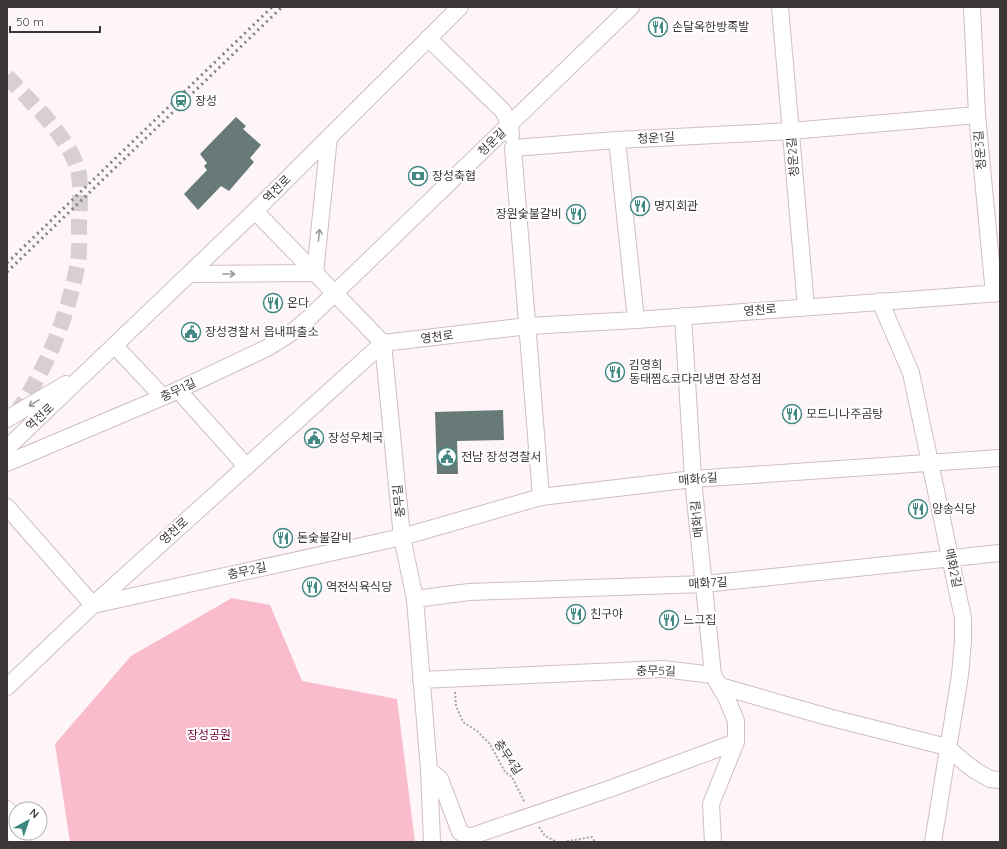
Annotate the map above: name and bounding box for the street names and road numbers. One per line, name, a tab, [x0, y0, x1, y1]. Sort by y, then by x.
street label: 청운길	[475, 125, 509, 159]
street label: 청운1길	[637, 129, 675, 146]
street label: 청운3길	[970, 130, 989, 170]
street label: 청운2길	[783, 137, 802, 178]
street label: 역전로	[260, 172, 294, 206]
street label: 영천로	[743, 301, 777, 318]
street label: 영천로	[420, 327, 454, 346]
street label: 충무1길	[158, 375, 198, 404]
street label: 역전로	[22, 400, 57, 433]
street label: 매화6길	[678, 469, 718, 488]
street label: 충무길	[389, 484, 408, 518]
street label: 매화1길	[687, 500, 706, 539]
street label: 영천로	[156, 514, 191, 547]
street label: 매화2길	[942, 547, 965, 589]
street label: 충무2길	[226, 559, 268, 582]
street label: 매화7길	[688, 574, 728, 591]
street label: 충무5길	[636, 663, 676, 678]
street label: 충무4길	[491, 736, 526, 777]

